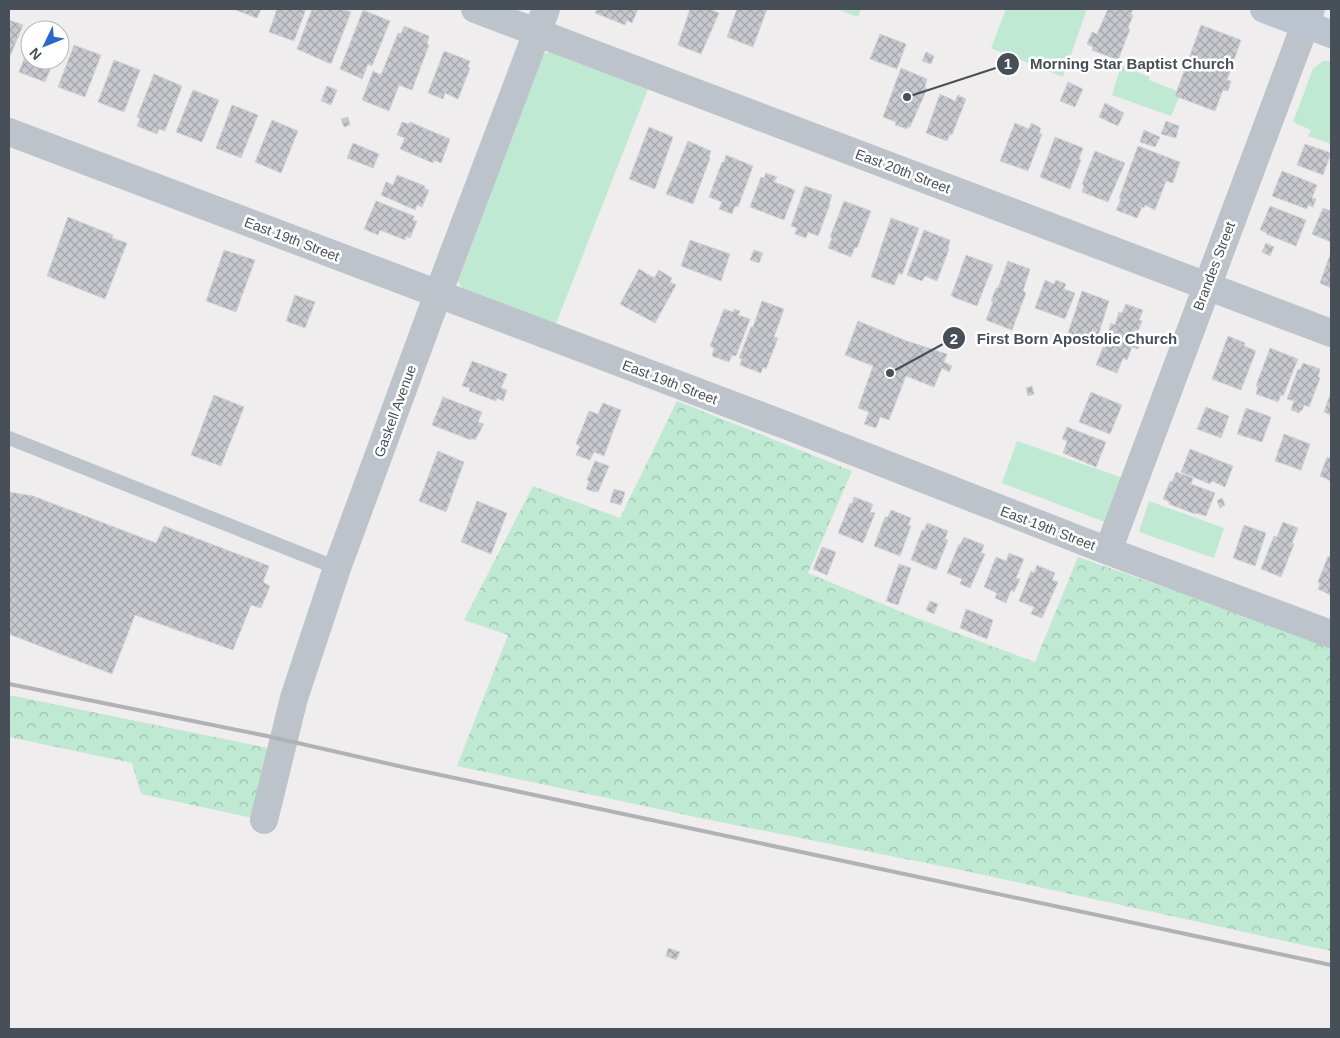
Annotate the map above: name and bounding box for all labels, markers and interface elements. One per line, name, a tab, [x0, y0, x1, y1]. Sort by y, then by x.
north arrow	[20, 20, 70, 70]
text: N	[26, 45, 45, 63]
callout: Morning Star Baptist Church	[995, 49, 1244, 79]
text: 1	[1004, 55, 1012, 72]
text: Morning Star Baptist Church	[1030, 55, 1234, 72]
street label: East 20th Street	[853, 146, 953, 196]
street label: East 19th Street	[242, 214, 342, 264]
street label: Brandes Street	[1190, 219, 1238, 312]
callout: First Born Apostolic Church	[942, 323, 1188, 353]
text: 2	[950, 330, 958, 347]
text: First Born Apostolic Church	[977, 330, 1177, 347]
street label: East 19th Street	[620, 357, 720, 407]
street label: Gaskell Avenue	[371, 362, 419, 459]
street label: East 19th Street	[998, 503, 1098, 553]

